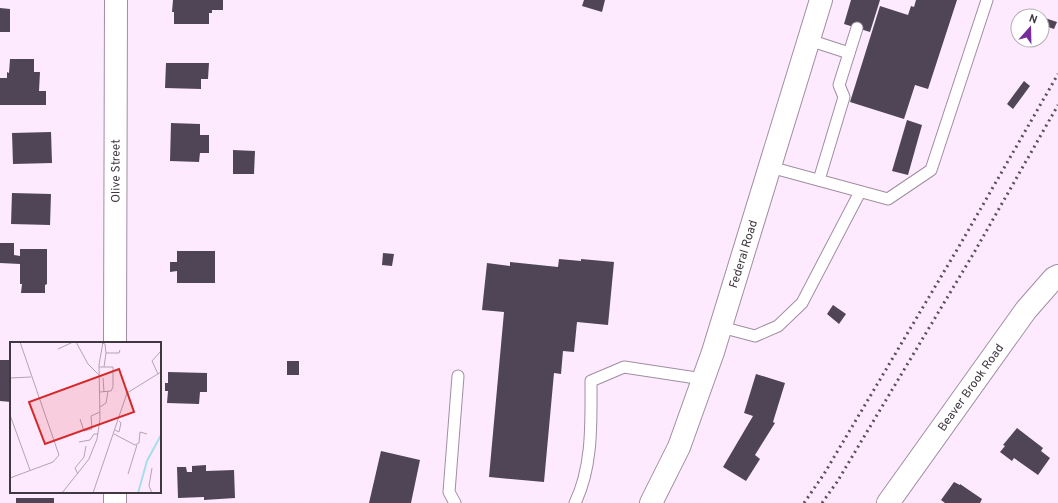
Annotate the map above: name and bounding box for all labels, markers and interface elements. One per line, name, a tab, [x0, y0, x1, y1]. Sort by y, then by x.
north arrow	[1010, 8, 1050, 48]
text: N	[1027, 12, 1039, 27]
street label: Olive Street	[108, 139, 125, 203]
street label: Federal Road	[726, 218, 762, 290]
street label: Beaver Brook Road	[935, 341, 1008, 435]
inset map	[10, 342, 161, 493]

